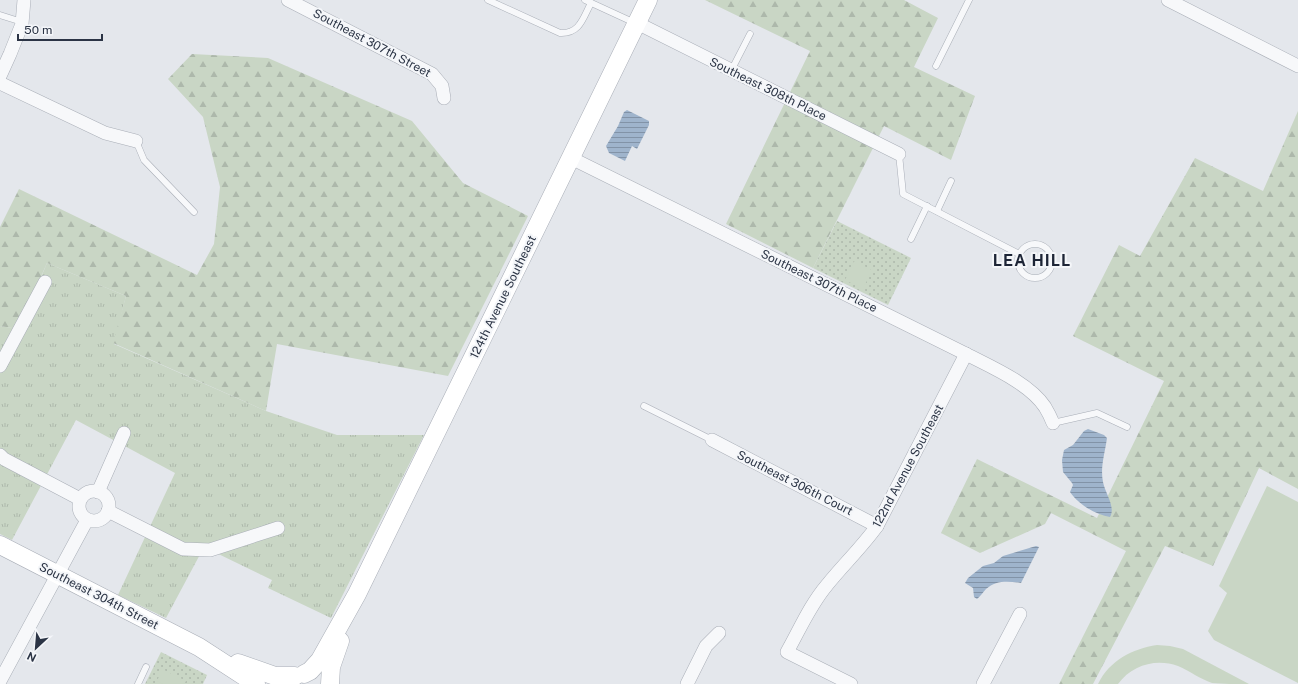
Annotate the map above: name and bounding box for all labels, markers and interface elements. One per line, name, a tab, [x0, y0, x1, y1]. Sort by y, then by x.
street label: Southeast 307th Street	[311, 6, 434, 80]
scale bar	[18, 16, 102, 42]
text: 50 m	[24, 23, 52, 37]
street label: Southeast 308th Place	[707, 55, 829, 124]
street label: 124th Avenue Southeast	[467, 233, 539, 361]
street label: Southeast 307th Place	[759, 247, 880, 315]
district label: LEA HILL	[993, 251, 1071, 270]
street label: 122nd Avenue Southeast	[870, 402, 947, 530]
street label: Southeast 306th Court	[735, 448, 856, 518]
street label: Southeast 304th Street	[37, 560, 161, 632]
north arrow	[16, 628, 56, 668]
text: N	[25, 650, 38, 664]

